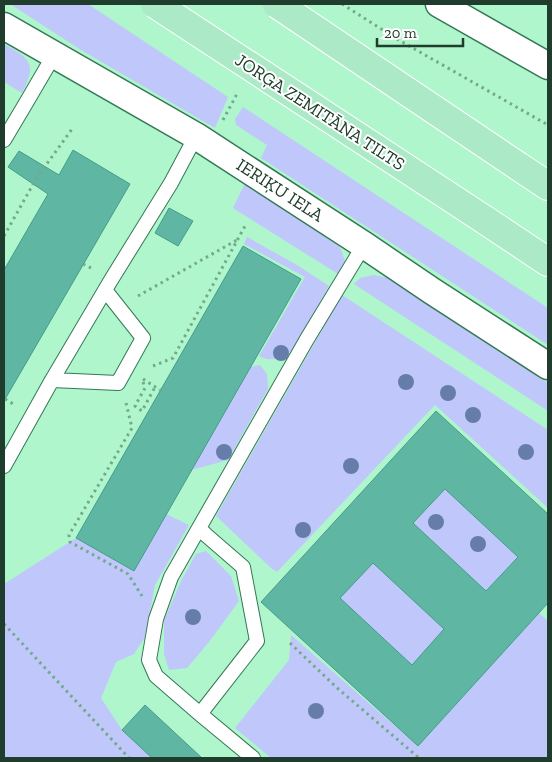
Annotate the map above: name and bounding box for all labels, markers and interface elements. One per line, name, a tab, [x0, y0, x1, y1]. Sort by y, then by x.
scale bar	[377, 15, 463, 47]
text: 20 m	[384, 24, 417, 42]
street label: JORĢA ZEMITĀNA TILTS	[231, 49, 409, 175]
street label: IERIĶU IELA	[232, 154, 328, 227]

